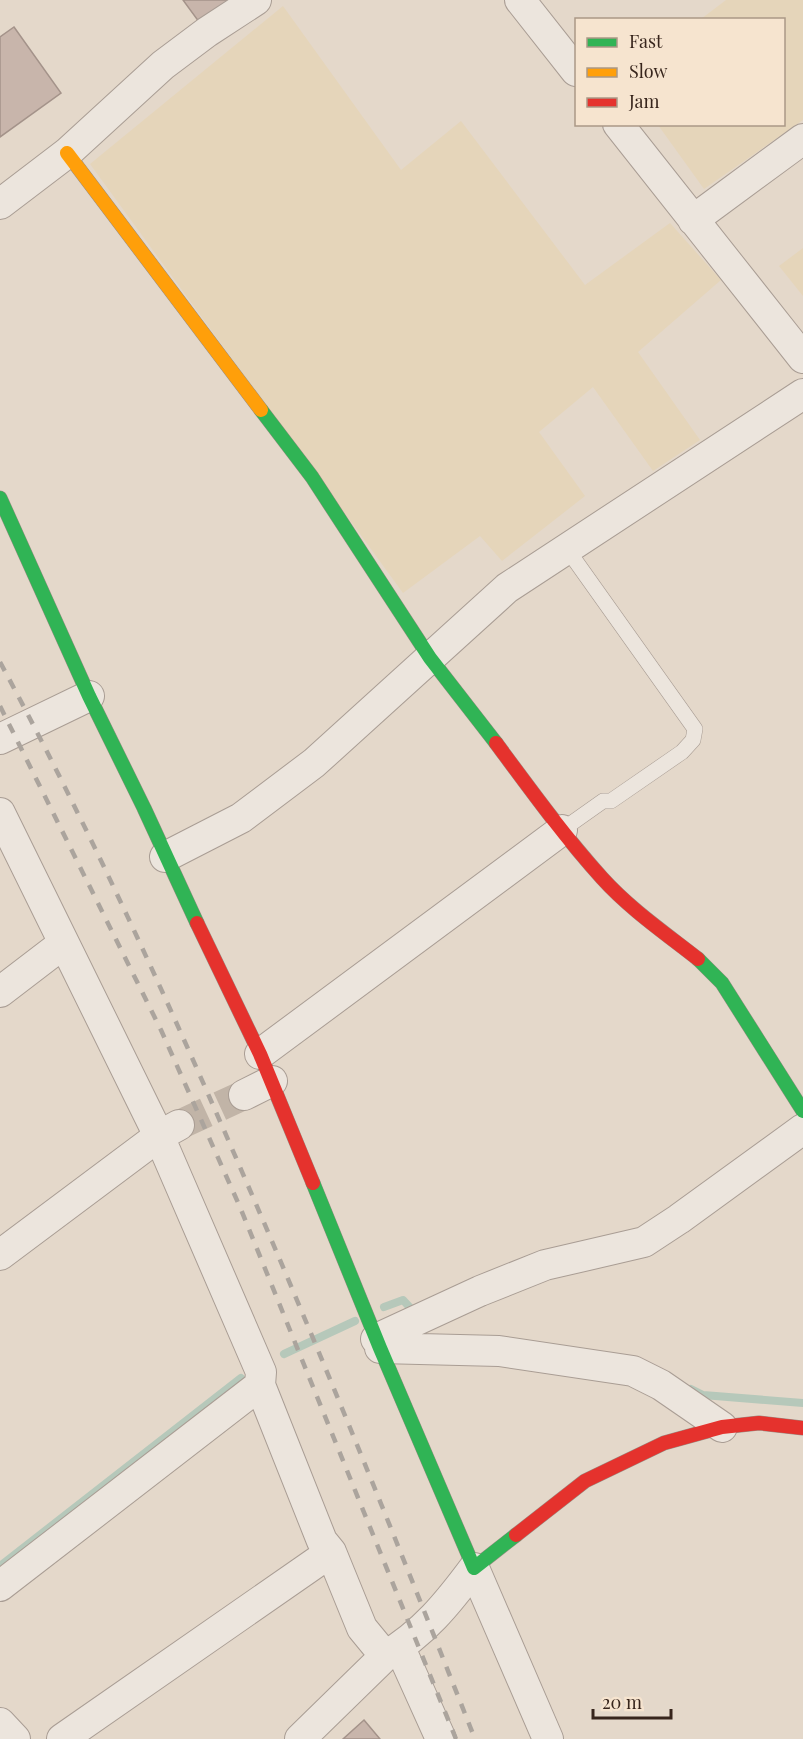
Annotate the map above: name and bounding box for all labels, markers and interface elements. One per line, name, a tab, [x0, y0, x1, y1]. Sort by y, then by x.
legend	[575, 18, 785, 126]
text: Fast	[629, 29, 663, 53]
text: Slow	[629, 59, 667, 83]
text: Jam	[628, 89, 659, 113]
scale bar	[593, 1682, 671, 1720]
text: 20 m	[602, 1690, 642, 1714]

